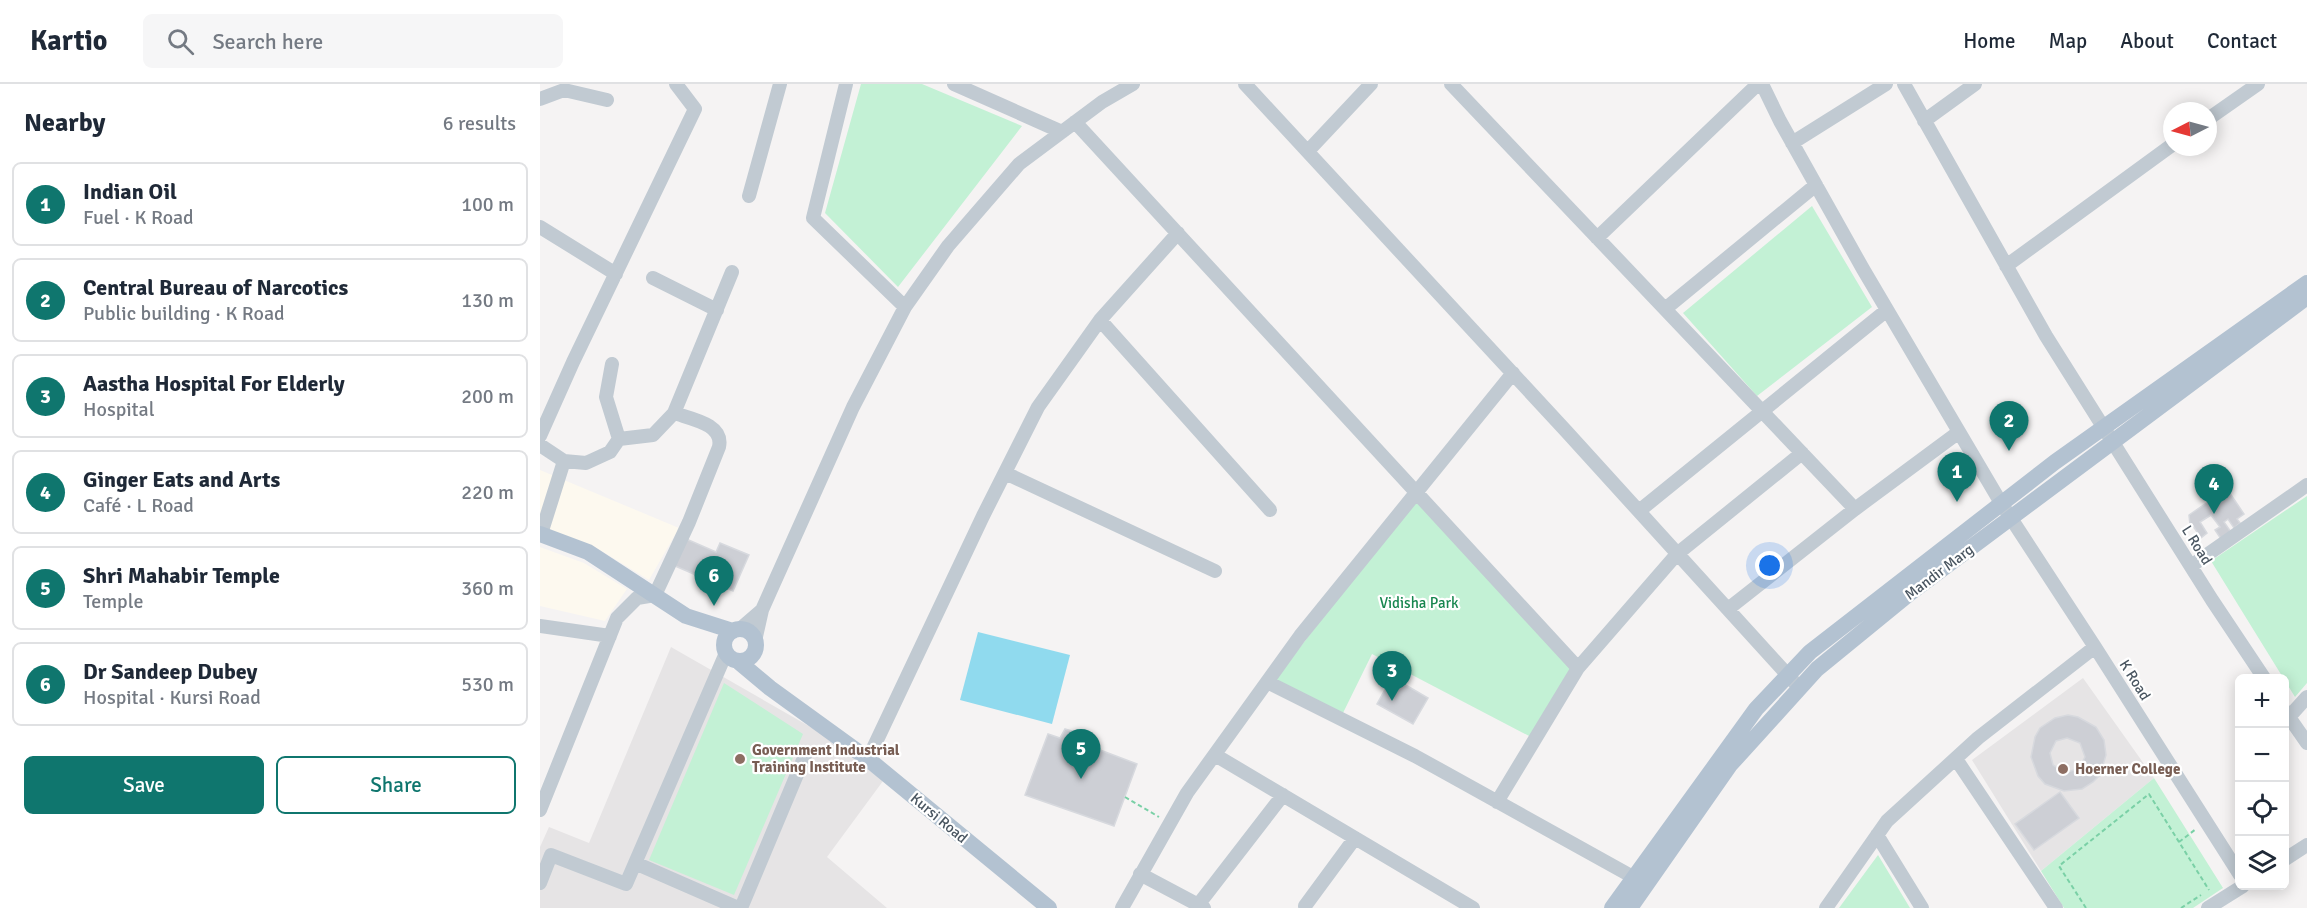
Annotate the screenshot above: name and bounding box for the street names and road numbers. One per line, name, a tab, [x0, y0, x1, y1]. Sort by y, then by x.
street label: L Road	[2178, 522, 2216, 568]
street label: Mandir Marg	[1901, 540, 1977, 604]
street label: K Road	[2116, 656, 2154, 704]
street label: Kursi Road	[907, 789, 971, 847]

